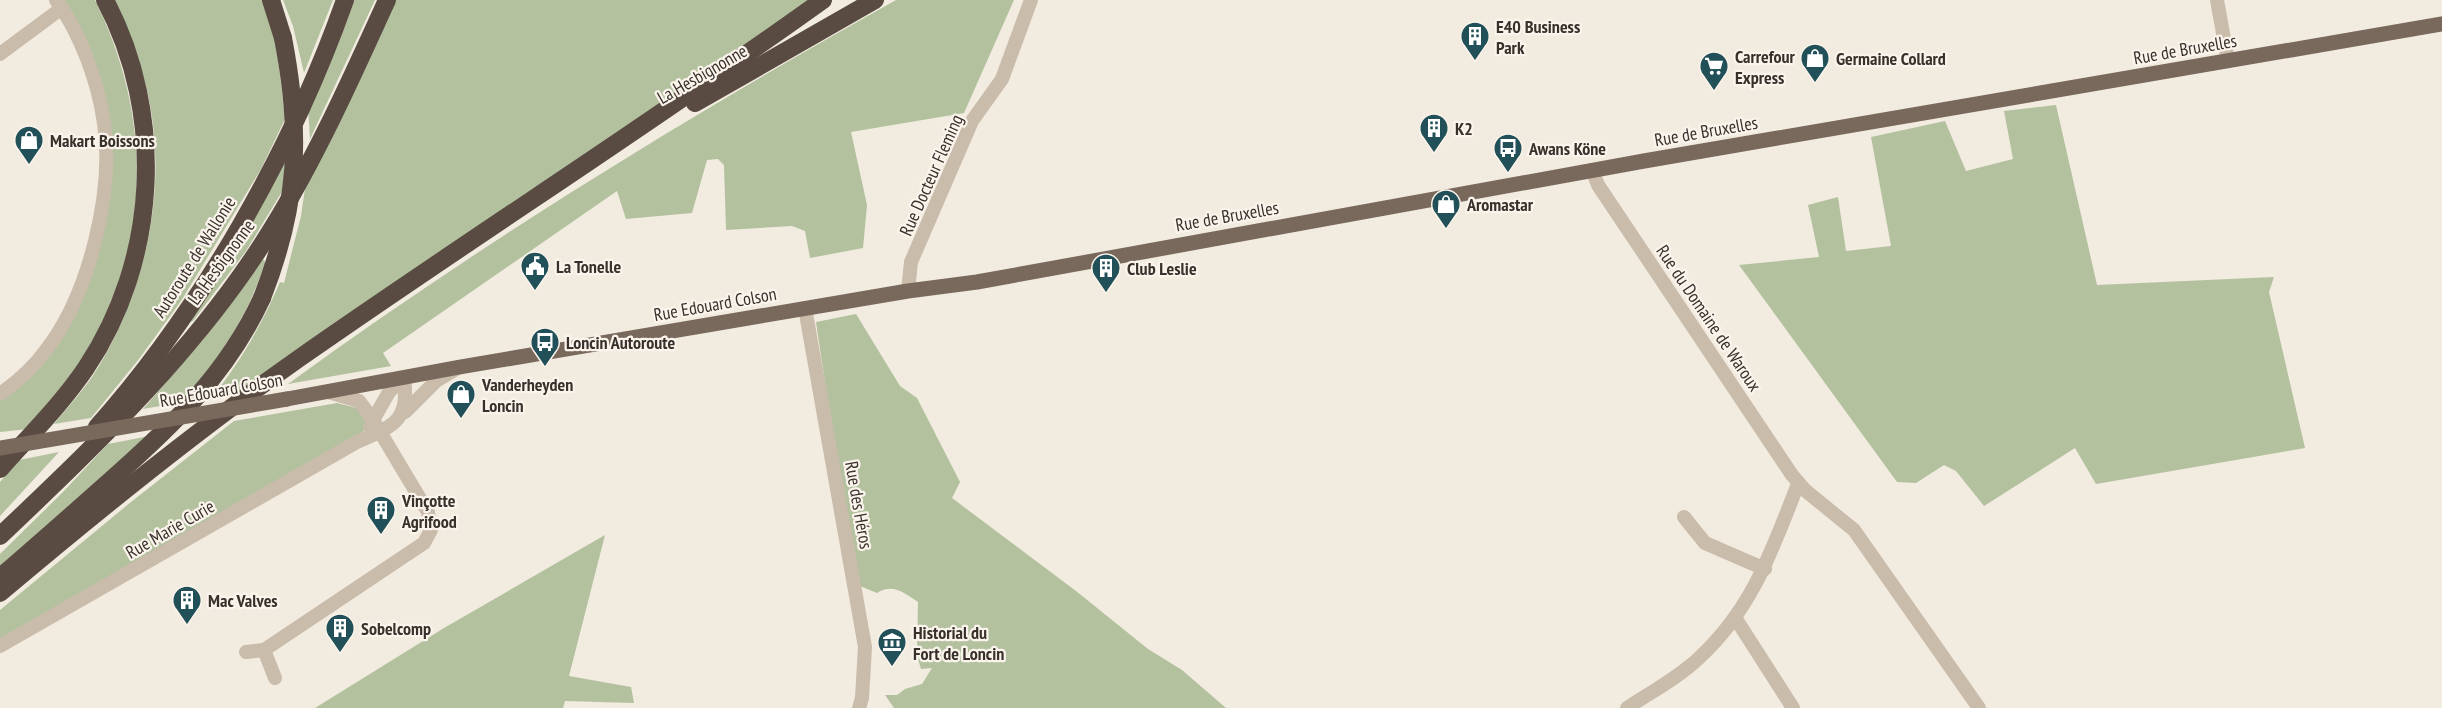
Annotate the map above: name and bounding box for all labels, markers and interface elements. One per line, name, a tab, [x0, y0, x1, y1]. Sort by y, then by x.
place label: E40 Business Park	[1496, 15, 1580, 59]
building icon: E40 Business Park	[1459, 20, 1491, 62]
street label: Rue de Bruxelles	[2132, 29, 2238, 69]
street label: La Hesbignonne	[653, 39, 751, 109]
shop icon: Germaine Collard	[1799, 42, 1831, 84]
place label: Carrefour Express	[1735, 45, 1796, 89]
place label: Germaine Collard	[1836, 47, 1946, 70]
supermarket icon: Carrefour Express	[1698, 50, 1730, 92]
street label: Rue Docteur Fleming	[894, 111, 968, 239]
street label: Rue de Bruxelles	[1653, 111, 1759, 151]
building icon: K2	[1418, 112, 1450, 154]
place label: K2	[1455, 117, 1473, 140]
shop icon: Makart Boissons	[13, 124, 45, 166]
place label: Makart Boissons	[50, 129, 155, 152]
bus stop icon: Awans Köne	[1492, 132, 1524, 174]
place label: Awans Köne	[1528, 137, 1606, 160]
shop icon: Aromastar	[1430, 188, 1462, 230]
street label: Autoroute de Wallonie	[148, 192, 240, 322]
place label: Aromastar	[1466, 193, 1534, 216]
street label: Rue de Bruxelles	[1174, 196, 1280, 236]
street label: La Hesbignonne	[182, 215, 260, 309]
street label: Rue du Domaine de Waroux	[1651, 240, 1767, 396]
public building icon: La Tonelle	[519, 250, 551, 292]
building icon: Club Leslie	[1090, 252, 1122, 294]
place label: La Tonelle	[556, 255, 621, 278]
place label: Club Leslie	[1127, 257, 1197, 280]
street label: Rue Edouard Colson	[652, 282, 778, 326]
bus stop icon: Loncin Autoroute	[529, 326, 561, 368]
place label: Loncin Autoroute	[566, 331, 676, 354]
street label: Rue Edouard Colson	[158, 368, 284, 412]
place label: Vanderheyden Loncin	[481, 373, 573, 417]
shop icon: Vanderheyden Loncin	[445, 378, 477, 420]
street label: Rue des Héros	[840, 459, 878, 551]
place label: Vinçotte Agrifood	[401, 489, 457, 533]
street label: Rue Marie Curie	[122, 494, 218, 564]
building icon: Vinçotte Agrifood	[365, 494, 397, 536]
building icon: Mac Valves	[171, 584, 203, 626]
place label: Mac Valves	[208, 589, 278, 612]
building icon: Sobelcomp	[324, 612, 356, 654]
place label: Sobelcomp	[361, 617, 431, 640]
place label: Historial du Fort de Loncin	[913, 621, 1004, 665]
museum icon: Historial du Fort de Loncin	[876, 626, 908, 668]

